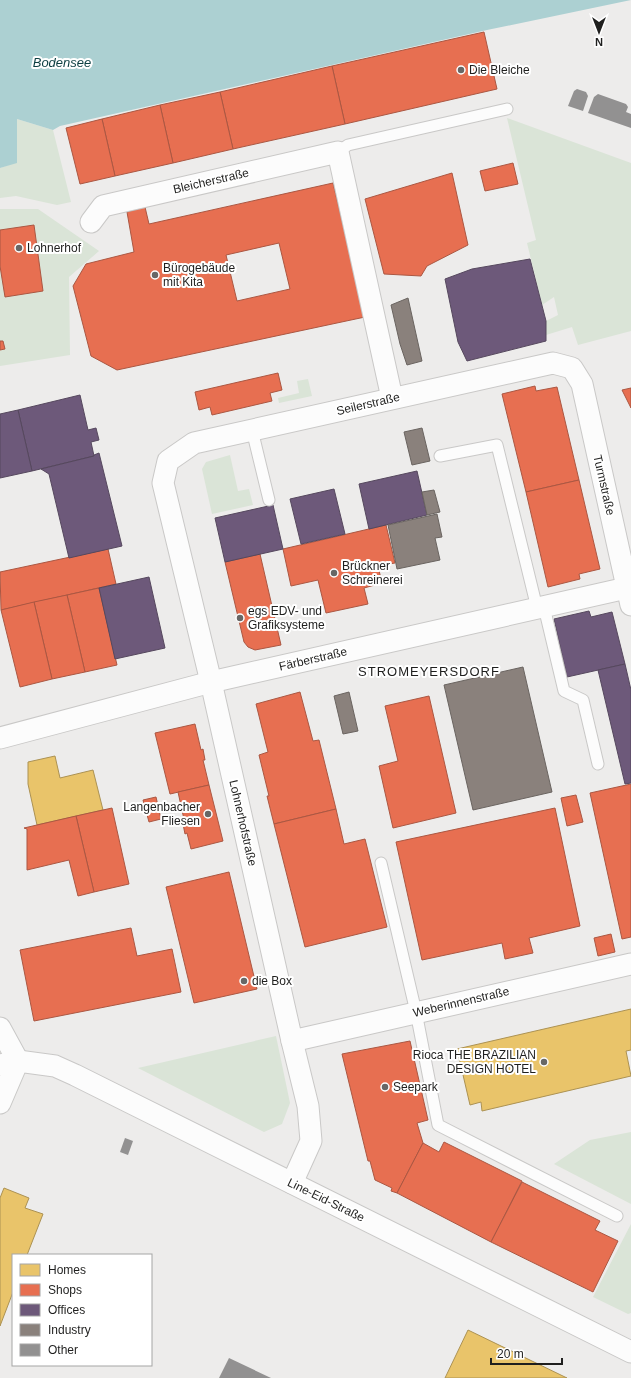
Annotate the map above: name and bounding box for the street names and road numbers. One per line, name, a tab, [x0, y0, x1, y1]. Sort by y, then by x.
street label: Bleicherstraße	[172, 165, 251, 197]
street label: Seilerstraße	[335, 390, 401, 418]
street label: Turmstraße	[590, 453, 618, 517]
street label: Färberstraße	[278, 644, 349, 674]
street label: Lohnerhofstraße	[226, 779, 260, 868]
street label: Weberinnenstraße	[411, 984, 511, 1020]
street label: Line-Eid-Straße	[285, 1175, 367, 1225]

